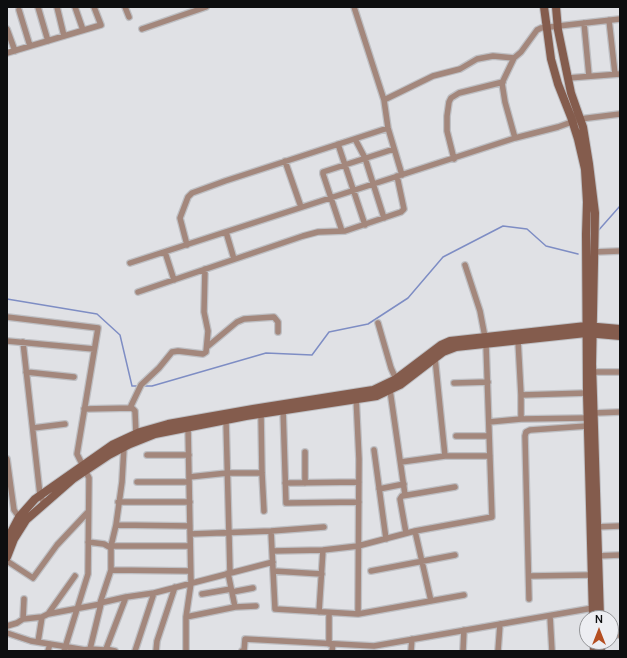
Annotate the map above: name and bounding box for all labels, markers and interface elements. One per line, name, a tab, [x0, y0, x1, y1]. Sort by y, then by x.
north arrow	[579, 610, 619, 650]
text: N	[595, 611, 603, 626]

